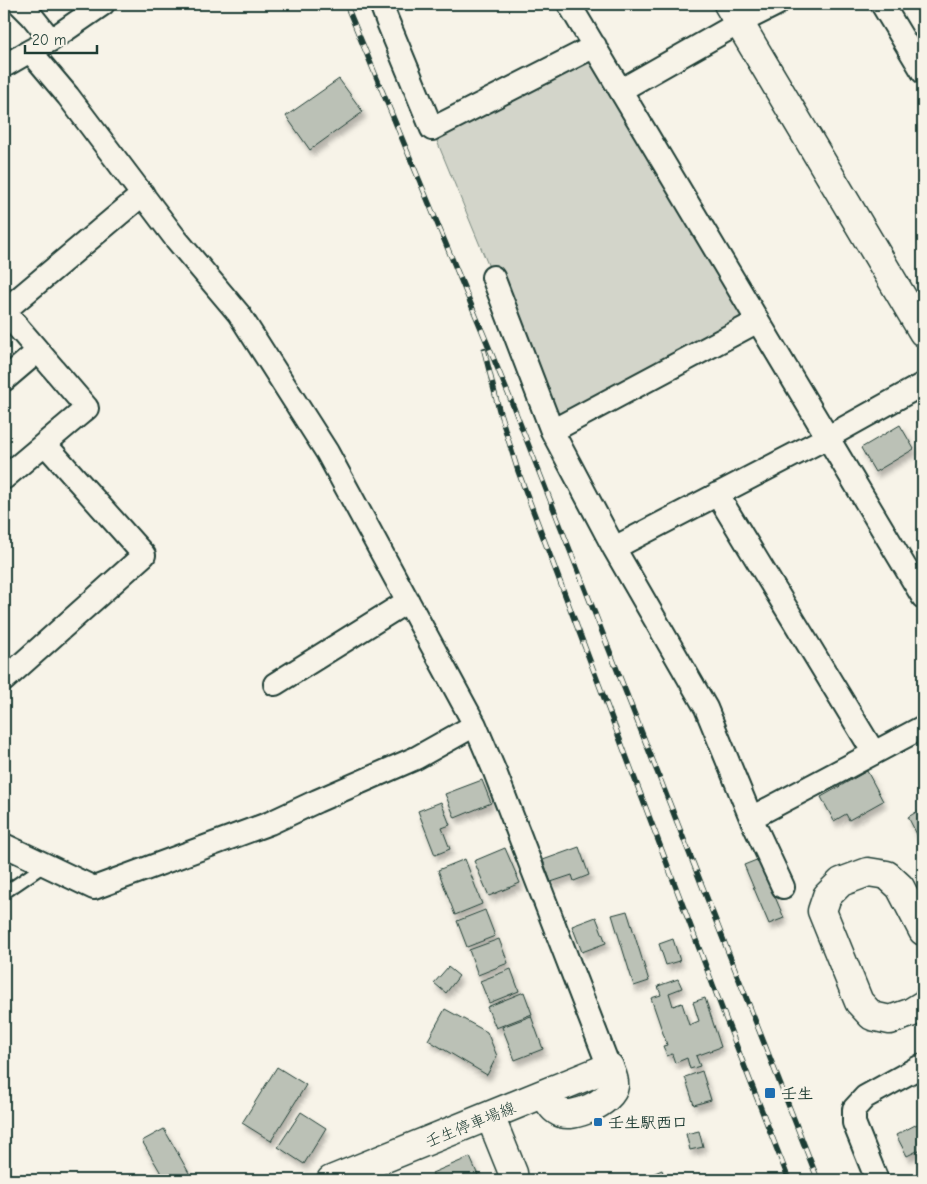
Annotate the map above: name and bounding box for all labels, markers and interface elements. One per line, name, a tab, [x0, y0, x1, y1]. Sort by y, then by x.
scale bar	[25, 22, 98, 54]
text: 20 m	[32, 31, 66, 49]
place label: 壬生	[781, 1085, 813, 1103]
marker: 壬生	[763, 1086, 777, 1100]
street label: 壬生停車場線	[422, 1099, 518, 1151]
place label: 壬生駅西口	[608, 1114, 688, 1132]
marker: 壬生駅西口	[592, 1116, 604, 1128]

